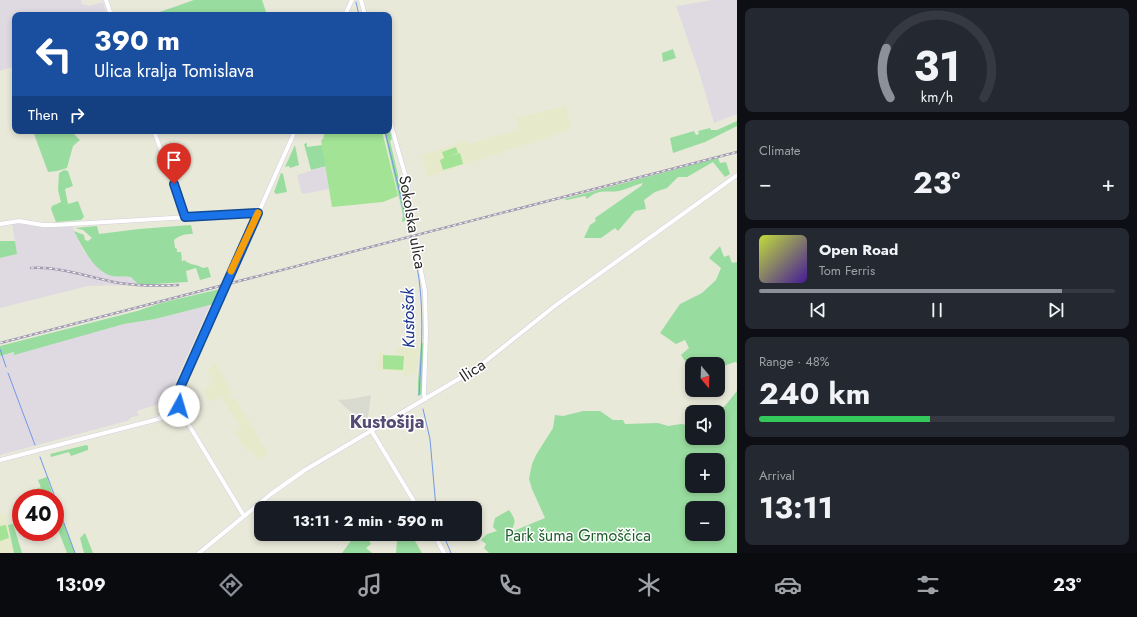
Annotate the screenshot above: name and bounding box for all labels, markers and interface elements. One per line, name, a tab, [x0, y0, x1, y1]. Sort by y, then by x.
text: 390 m	[94, 20, 180, 61]
icon: left	[28, 28, 80, 80]
text: 31	[913, 36, 961, 97]
text: Ulica kralja Tomislava	[94, 58, 254, 84]
text: km/h	[921, 87, 953, 107]
text: Then	[28, 104, 58, 126]
icon: right	[66, 104, 88, 126]
text: Climate	[759, 141, 800, 160]
pin	[157, 143, 191, 184]
icon: arrive	[163, 149, 185, 171]
text: 23°	[913, 161, 960, 204]
text: −	[759, 167, 772, 199]
text: +	[1101, 167, 1115, 199]
street label: Sokolska ulica	[393, 174, 432, 271]
text: Open Road	[819, 239, 898, 261]
text: Tom Ferris	[819, 261, 875, 280]
water label: Kustošak	[395, 287, 421, 348]
icon: previous	[807, 299, 829, 321]
icon: pause	[926, 299, 948, 321]
icon: next	[1045, 299, 1067, 321]
text: Range · 48%	[759, 352, 830, 371]
street label: Ilica	[455, 353, 490, 387]
north arrow	[685, 357, 725, 397]
map controls	[685, 357, 725, 541]
text: 240 km	[759, 372, 870, 415]
position arrow	[158, 385, 200, 427]
button: sound	[685, 405, 725, 445]
district label: Kustošija	[350, 409, 424, 435]
button: +	[685, 453, 725, 493]
text: Arrival	[759, 466, 795, 485]
text: 13:11	[759, 486, 833, 529]
speed limit sign: 40	[12, 489, 64, 541]
button: −	[685, 501, 725, 541]
text: 13:11 · 2 min · 590 m	[293, 510, 443, 532]
park label: Park šuma Grmoščica	[505, 524, 651, 547]
icon: directions	[217, 571, 245, 599]
icon: music	[356, 571, 384, 599]
icon: phone	[496, 571, 524, 599]
icon: climate	[635, 571, 663, 599]
icon: car	[774, 571, 802, 599]
icon: filters	[914, 571, 942, 599]
text: 13:09	[56, 572, 106, 598]
text: 23°	[1053, 572, 1081, 598]

